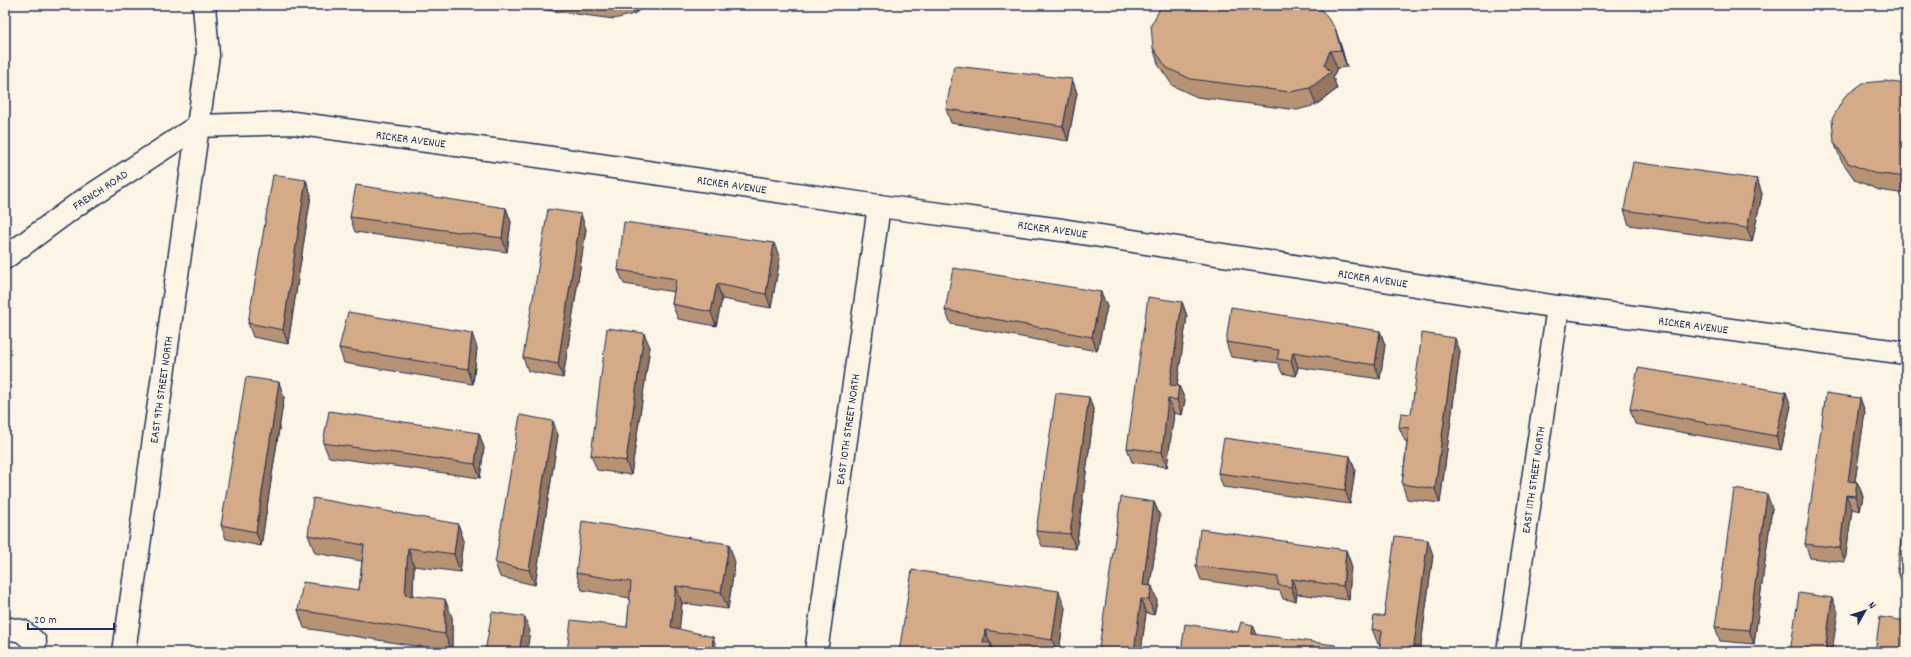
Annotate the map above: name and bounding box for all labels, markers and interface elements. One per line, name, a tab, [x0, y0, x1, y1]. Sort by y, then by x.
street label: RICKER AVENUE	[375, 127, 447, 154]
street label: FRENCH ROAD	[70, 167, 132, 215]
street label: RICKER AVENUE	[696, 172, 768, 199]
street label: RICKER AVENUE	[1017, 217, 1089, 244]
street label: RICKER AVENUE	[1337, 266, 1409, 294]
street label: RICKER AVENUE	[1657, 313, 1730, 339]
street label: EAST 9TH STREET NORTH	[146, 335, 178, 445]
street label: EAST 10TH STREET NORTH	[833, 373, 865, 486]
street label: EAST 11TH STREET NORTH	[1518, 425, 1551, 535]
north arrow	[1845, 591, 1885, 631]
text: N	[1863, 599, 1879, 614]
scale bar	[28, 605, 114, 631]
text: 20 m	[34, 612, 57, 629]

